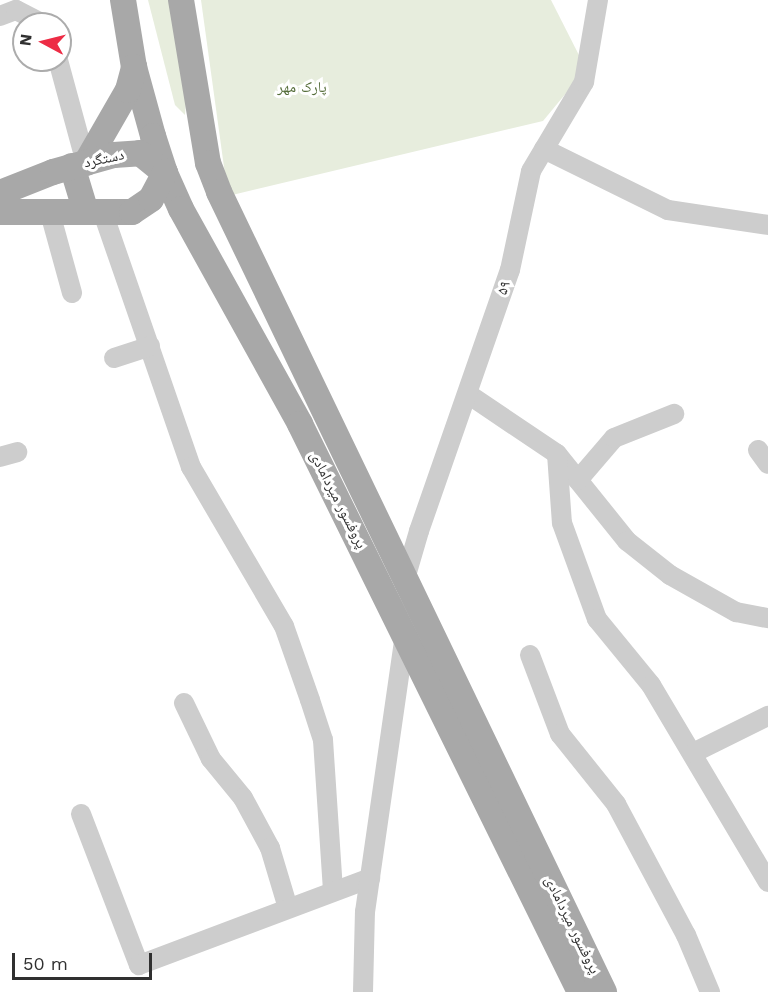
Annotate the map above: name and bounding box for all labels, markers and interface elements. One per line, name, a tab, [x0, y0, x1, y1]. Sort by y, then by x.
north arrow	[12, 12, 72, 72]
text: N	[15, 33, 36, 47]
park label: پارک مهر	[277, 79, 327, 97]
street label: دستگرد	[82, 146, 126, 172]
street label: ۵۹	[493, 279, 515, 297]
street label: پروفسور میردامادی	[306, 448, 370, 552]
street label: پروفسور میردامادی	[541, 873, 603, 977]
scale bar	[15, 941, 154, 979]
text: 50 m	[23, 953, 68, 974]

